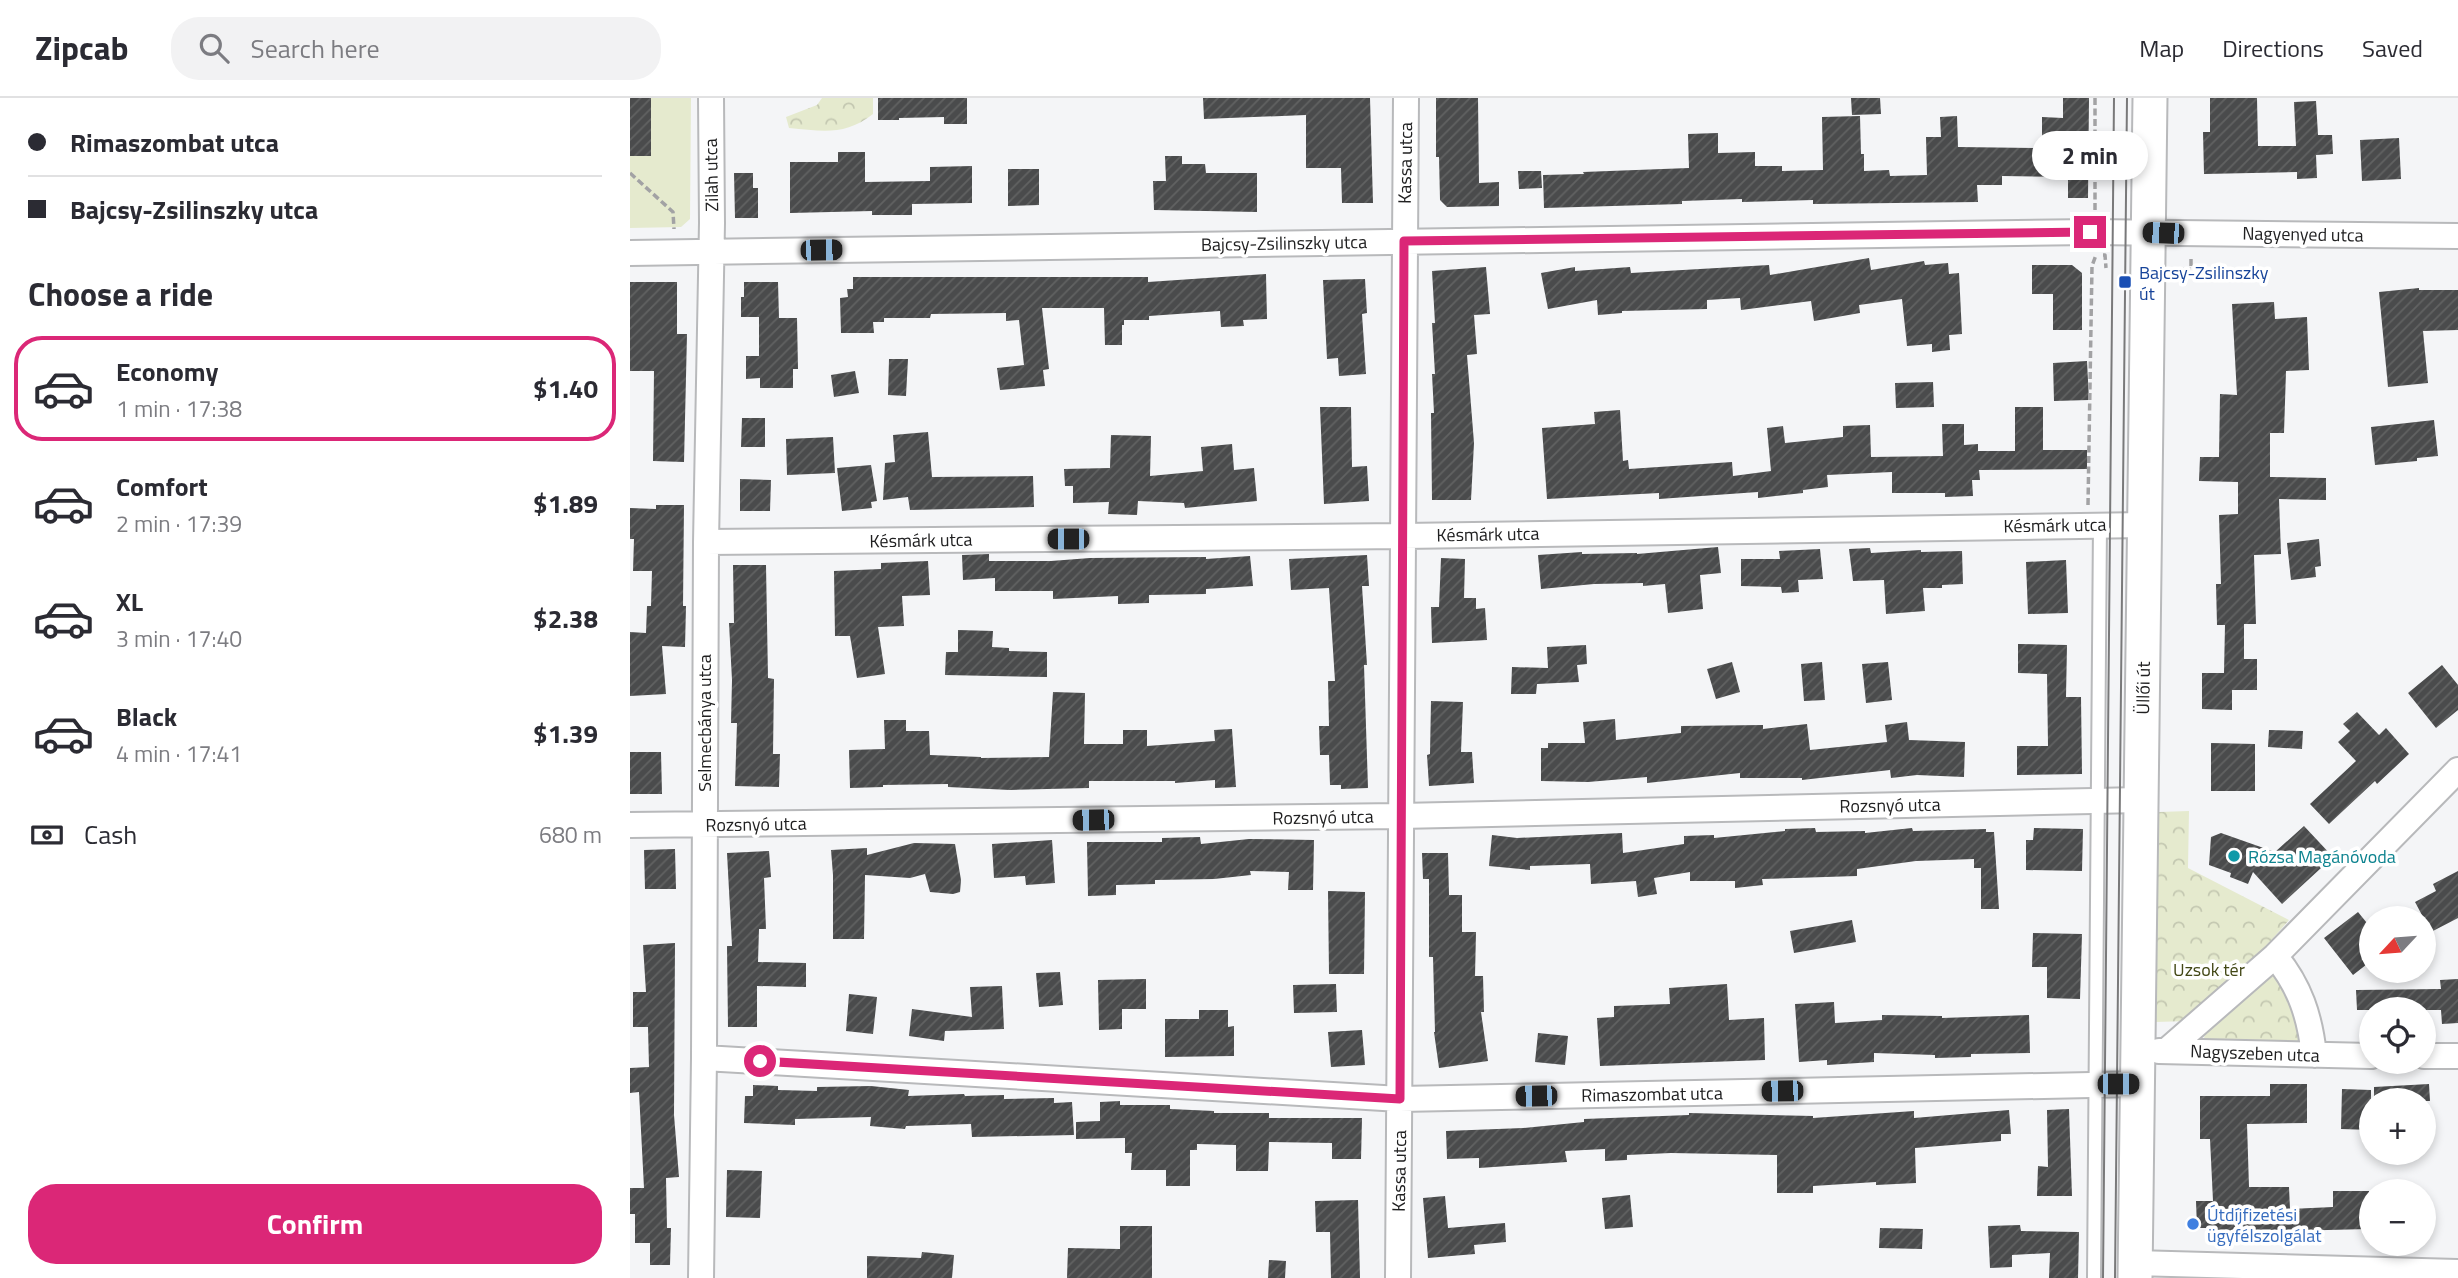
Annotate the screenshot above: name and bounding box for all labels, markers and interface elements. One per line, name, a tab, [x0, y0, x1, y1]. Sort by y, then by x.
search box	[171, 17, 661, 80]
text: Zipcab	[35, 23, 129, 73]
icon: search	[195, 29, 233, 67]
text: Search here	[251, 29, 380, 68]
text: Map	[2139, 30, 2184, 66]
text: Directions	[2222, 30, 2324, 66]
text: Saved	[2362, 30, 2423, 66]
street label: Kassa utca	[1391, 122, 1419, 204]
text: Rimaszombat utca	[70, 123, 279, 162]
callout: 2 min	[2032, 130, 2148, 180]
street label: Zilah utca	[697, 138, 725, 212]
text: 2 min	[2062, 138, 2118, 173]
text: Bajcsy-Zsilinszky utca	[70, 190, 318, 229]
route end	[2074, 216, 2106, 248]
street label: Nagyenyed utca	[2242, 219, 2364, 249]
car	[2142, 222, 2185, 244]
street label: Bajcsy-Zsilinszky utca	[1201, 228, 1367, 258]
car	[800, 239, 843, 261]
place label: Bajcsy-Zsilinszky út	[2139, 259, 2269, 307]
text: Choose a ride	[28, 270, 213, 318]
marker: Bajcsy-Zsilinszky út	[2117, 274, 2133, 290]
text: Economy	[116, 352, 218, 391]
icon: car	[32, 357, 95, 420]
text: $1.40	[533, 369, 598, 408]
text: 1 min · 17:38	[116, 391, 242, 426]
text: Comfort	[116, 467, 208, 506]
icon: car	[32, 472, 95, 535]
text: $1.89	[533, 484, 598, 523]
text: 2 min · 17:39	[116, 506, 242, 541]
street label: Késmárk utca	[2003, 511, 2107, 539]
street label: Késmárk utca	[1436, 520, 1540, 548]
street label: Késmárk utca	[869, 526, 973, 554]
car	[1048, 529, 1090, 550]
text: XL	[116, 582, 143, 621]
icon: car	[32, 587, 95, 650]
text: $2.38	[533, 599, 598, 638]
text: 3 min · 17:40	[116, 621, 242, 656]
street label: Selmecbánya utca	[691, 654, 718, 792]
street label: Üllői út	[2129, 660, 2157, 715]
text: Black	[116, 697, 177, 736]
icon: car	[32, 702, 95, 765]
text: $1.39	[533, 714, 598, 753]
text: 4 min · 17:41	[116, 736, 242, 771]
street label: Rozsnyó utca	[1839, 791, 1941, 819]
street label: Rozsnyó utca	[1272, 803, 1374, 831]
car	[1072, 809, 1115, 831]
street label: Rozsnyó utca	[705, 810, 807, 838]
text: Cash	[84, 815, 137, 854]
icon: cash	[28, 816, 66, 854]
text: 680 m	[539, 817, 602, 852]
place label: Rózsa Magánóvoda	[2248, 843, 2396, 870]
marker: Rózsa Magánóvoda	[2226, 848, 2242, 864]
north arrow	[2359, 906, 2436, 984]
map controls	[2359, 906, 2436, 1256]
park label: Uzsok tér	[2173, 956, 2245, 983]
button: locate	[2359, 997, 2436, 1074]
street label: Nagyszeben utca	[2190, 1037, 2320, 1069]
route start	[744, 1045, 776, 1077]
car	[2098, 1074, 2140, 1095]
street label: Rimaszombat utca	[1581, 1079, 1723, 1109]
car	[1761, 1080, 1804, 1102]
car	[1515, 1085, 1558, 1107]
button: +	[2359, 1088, 2436, 1165]
street label: Kassa utca	[1385, 1130, 1413, 1212]
button: −	[2359, 1179, 2436, 1256]
button: Confirm	[28, 1184, 602, 1264]
place label: Útdíjfizetési ügyfélszolgálat	[2207, 1201, 2322, 1249]
marker: Útdíjfizetési ügyfélszolgálat	[2185, 1216, 2201, 1232]

